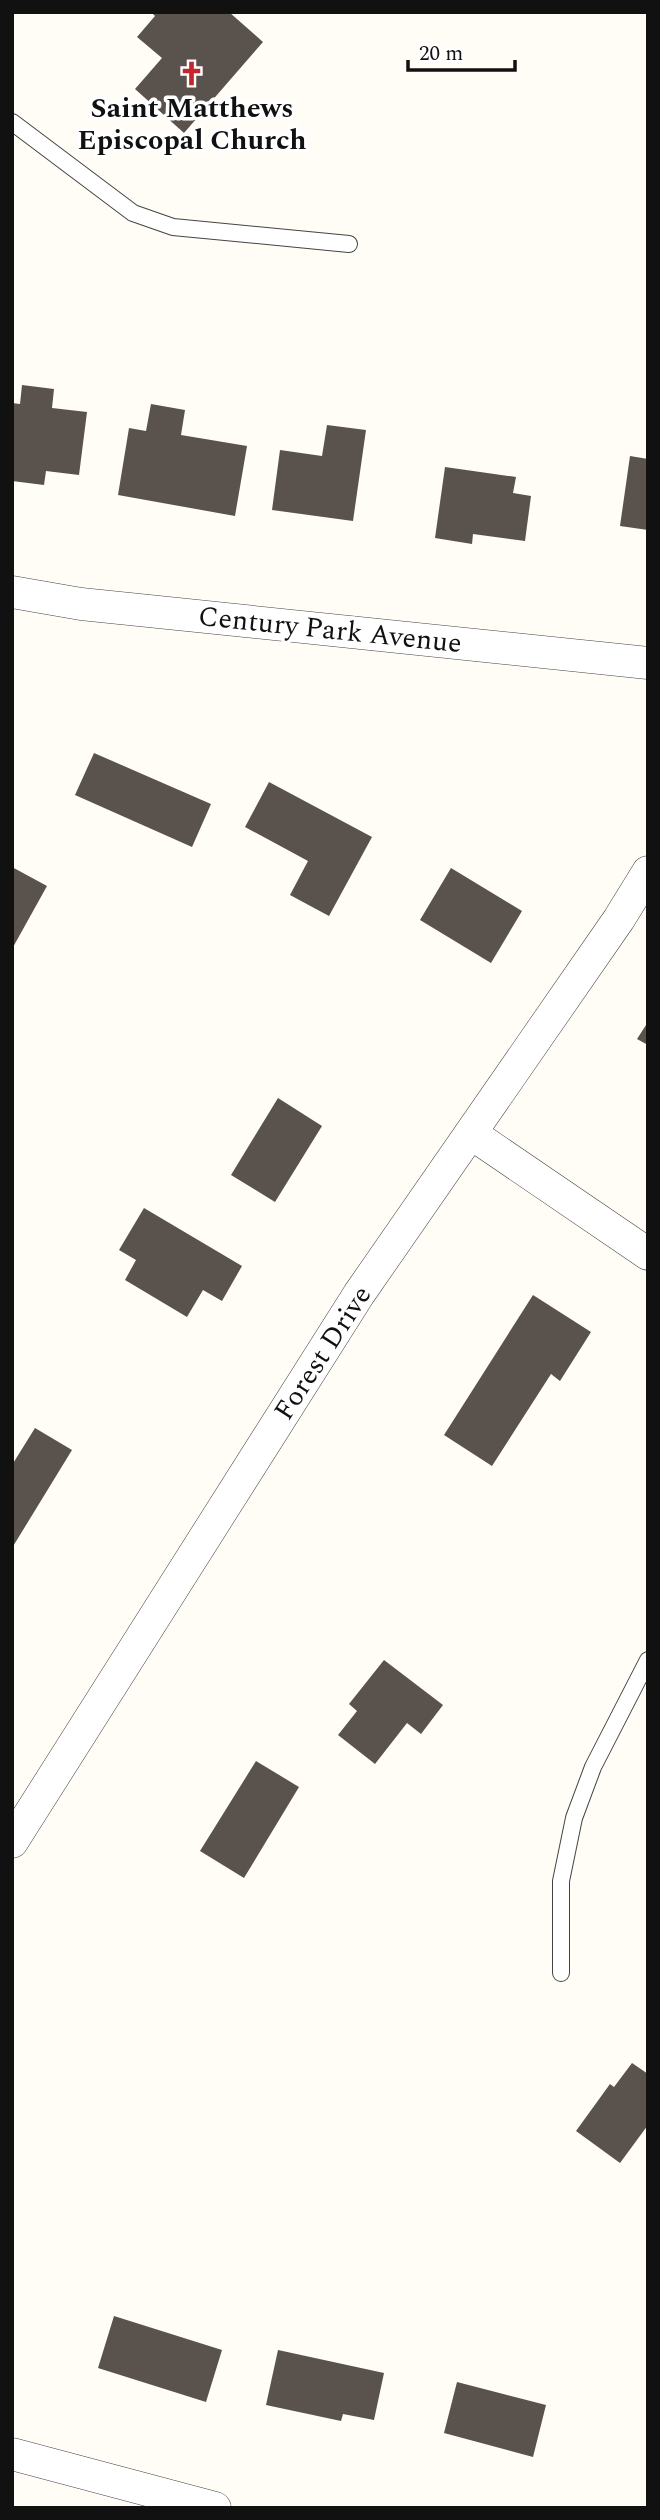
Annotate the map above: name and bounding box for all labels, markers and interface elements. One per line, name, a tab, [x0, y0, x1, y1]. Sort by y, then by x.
scale bar	[408, 28, 515, 72]
text: 20 m	[419, 38, 463, 70]
church icon: Saint Matthews Episcopal Church	[178, 60, 206, 88]
place label: Saint Matthews Episcopal Church	[77, 87, 307, 162]
street label: Century Park Avenue	[196, 595, 464, 665]
street label: Forest Drive	[263, 1277, 383, 1429]

